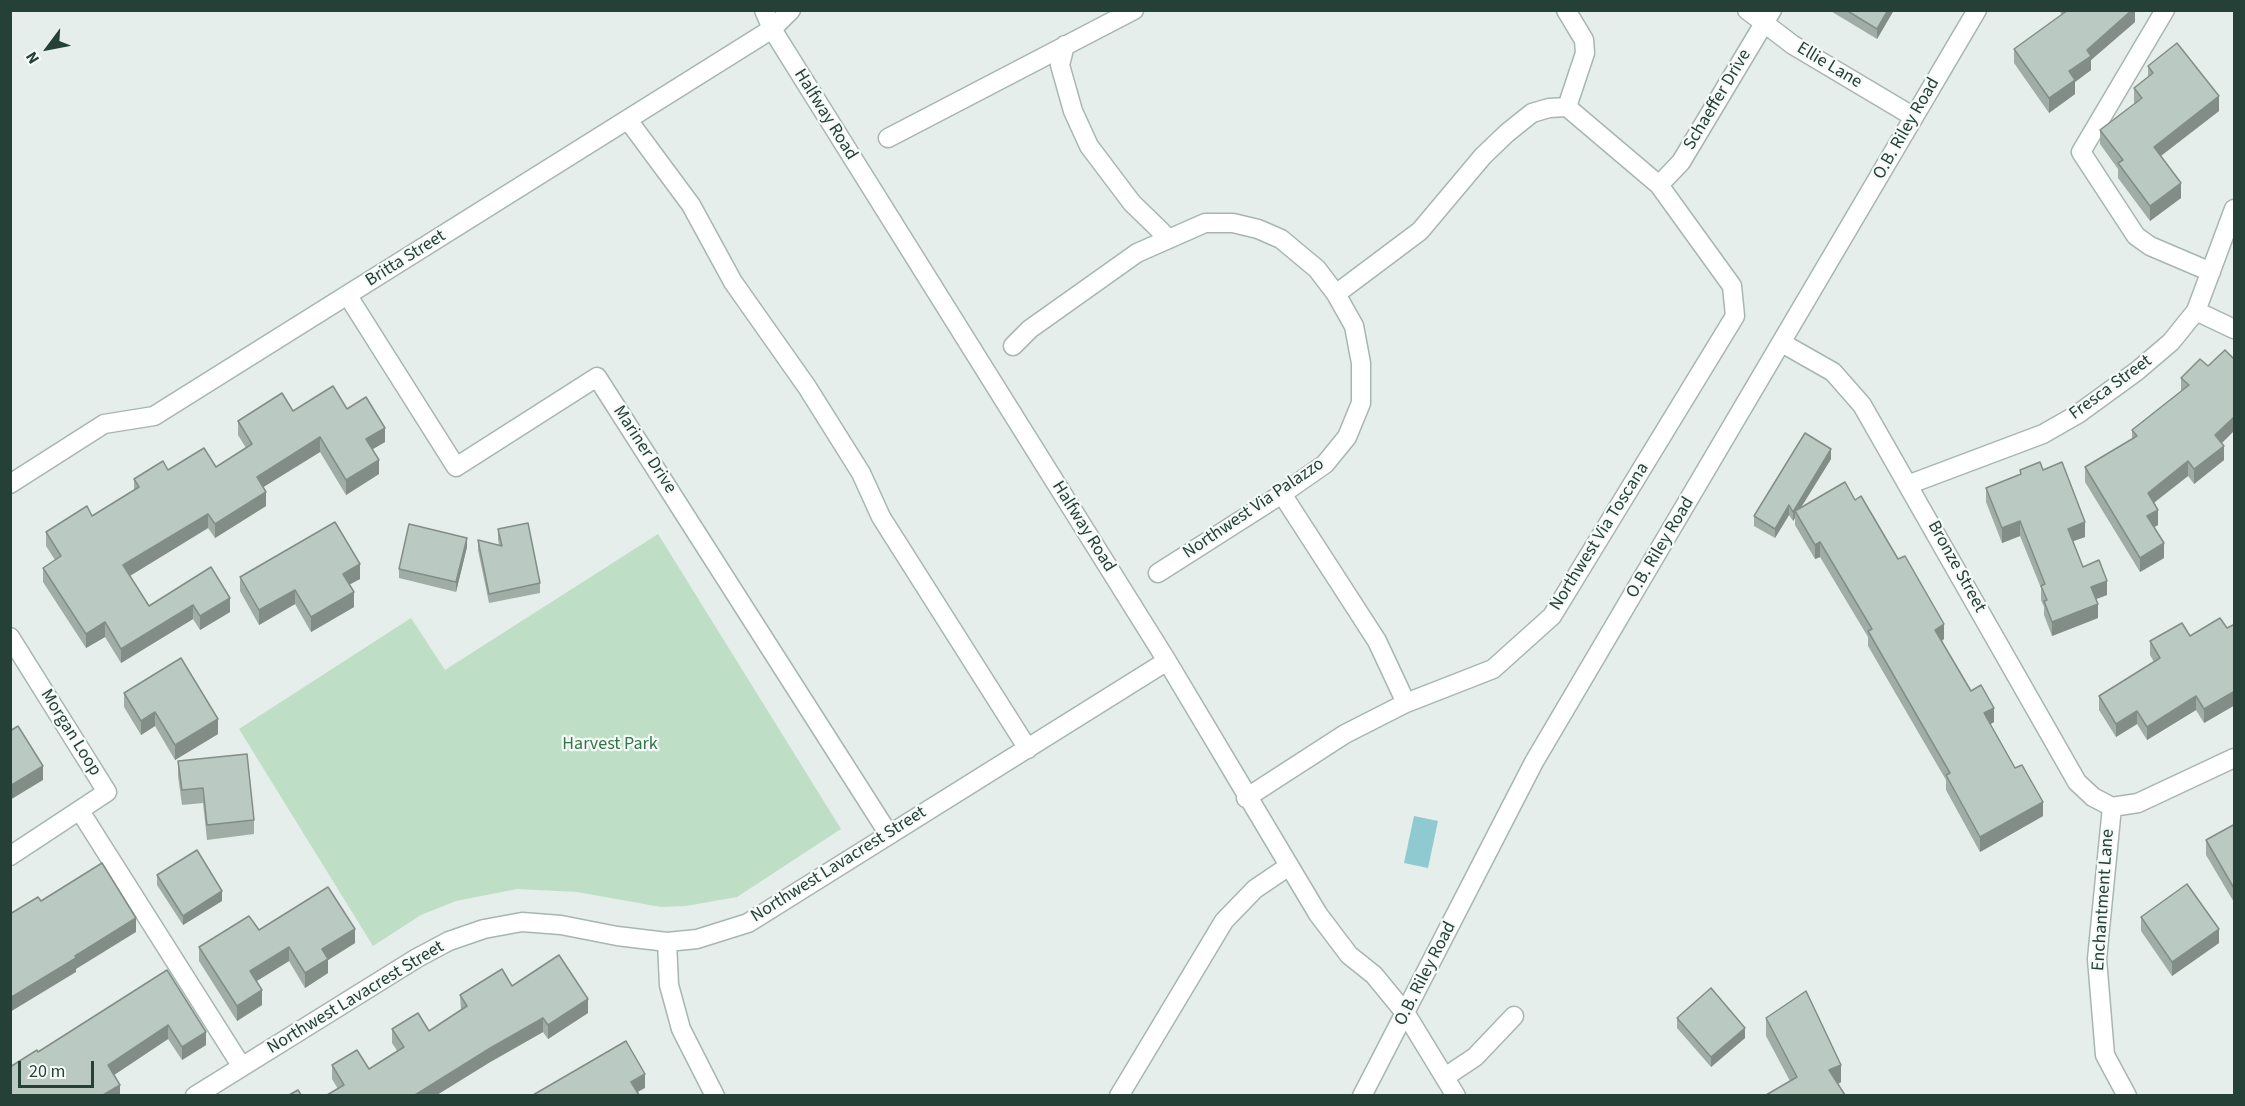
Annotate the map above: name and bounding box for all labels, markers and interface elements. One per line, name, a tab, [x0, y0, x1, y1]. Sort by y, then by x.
north arrow	[18, 18, 78, 78]
street label: Ellie Lane	[1792, 38, 1866, 94]
street label: Schaeffer Drive	[1679, 46, 1757, 154]
text: N	[21, 47, 45, 68]
street label: Halfway Road	[789, 66, 861, 164]
street label: O.B. Riley Road	[1869, 74, 1945, 184]
street label: Britta Street	[362, 226, 450, 292]
street label: Fresca Street	[2065, 351, 2157, 425]
street label: Mariner Drive	[608, 402, 680, 498]
street label: Northwest Via Palazzo	[1179, 454, 1329, 564]
street label: Northwest Via Toscana	[1546, 459, 1654, 615]
street label: Halfway Road	[1047, 478, 1119, 576]
street label: O.B. Riley Road	[1622, 494, 1700, 602]
street label: Bronze Street	[1922, 517, 1990, 617]
street label: Morgan Loop	[35, 686, 105, 780]
park label: Harvest Park	[562, 734, 658, 756]
street label: Northwest Lavacrest Street	[747, 802, 931, 928]
street label: Enchantment Lane	[2088, 828, 2120, 972]
street label: O.B. Riley Road	[1390, 918, 1462, 1030]
street label: Northwest Lavacrest Street	[264, 937, 448, 1059]
scale bar	[21, 1049, 98, 1087]
text: 20 m	[29, 1059, 65, 1084]

